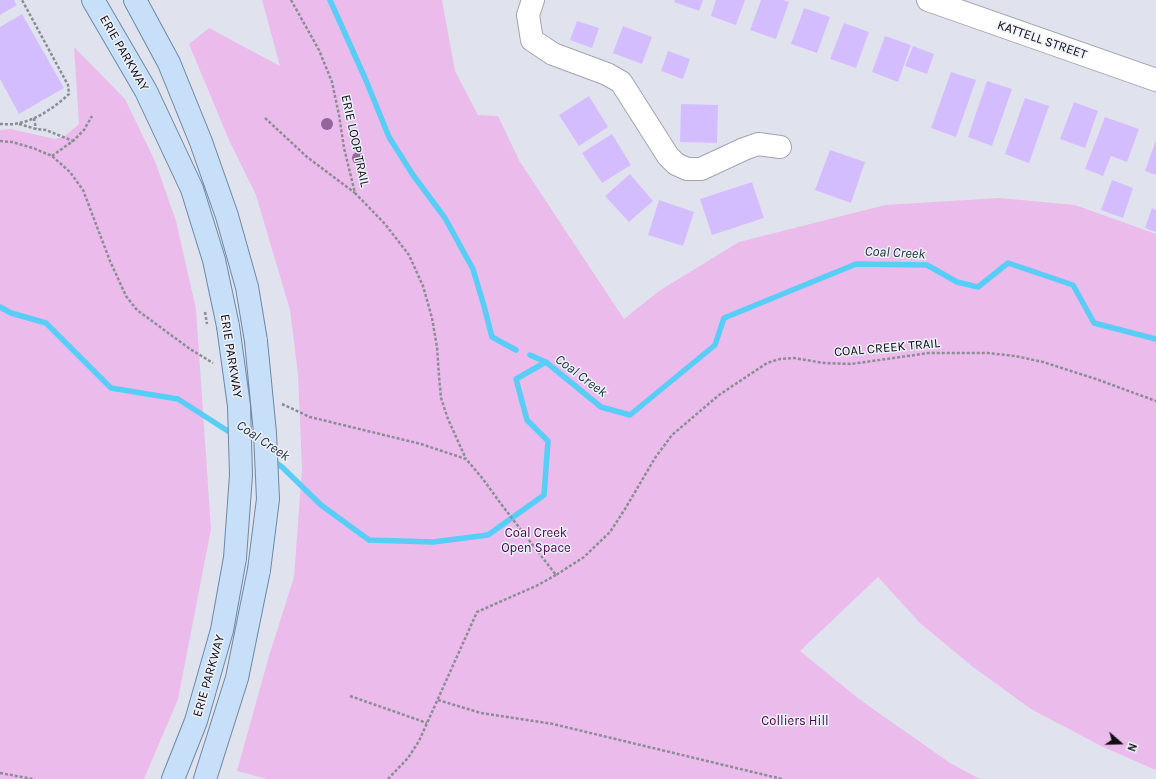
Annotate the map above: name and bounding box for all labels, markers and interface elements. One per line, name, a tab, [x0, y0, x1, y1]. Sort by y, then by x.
street label: ERIE PARKWAY	[96, 12, 152, 94]
street label: KATTELL STREET	[995, 17, 1089, 63]
street label: ERIE LOOP TRAIL	[338, 93, 372, 189]
water label: Coal Creek	[864, 243, 926, 263]
street label: ERIE PARKWAY	[217, 313, 245, 399]
street label: COAL CREEK TRAIL	[833, 336, 941, 360]
water label: Coal Creek	[552, 351, 610, 401]
water label: Coal Creek	[233, 417, 293, 465]
park label: Coal Creek Open Space	[501, 525, 571, 556]
street label: ERIE PARKWAY	[190, 633, 228, 719]
park label: Colliers Hill	[761, 713, 829, 729]
north arrow	[1100, 723, 1140, 763]
text: N	[1124, 741, 1139, 753]

